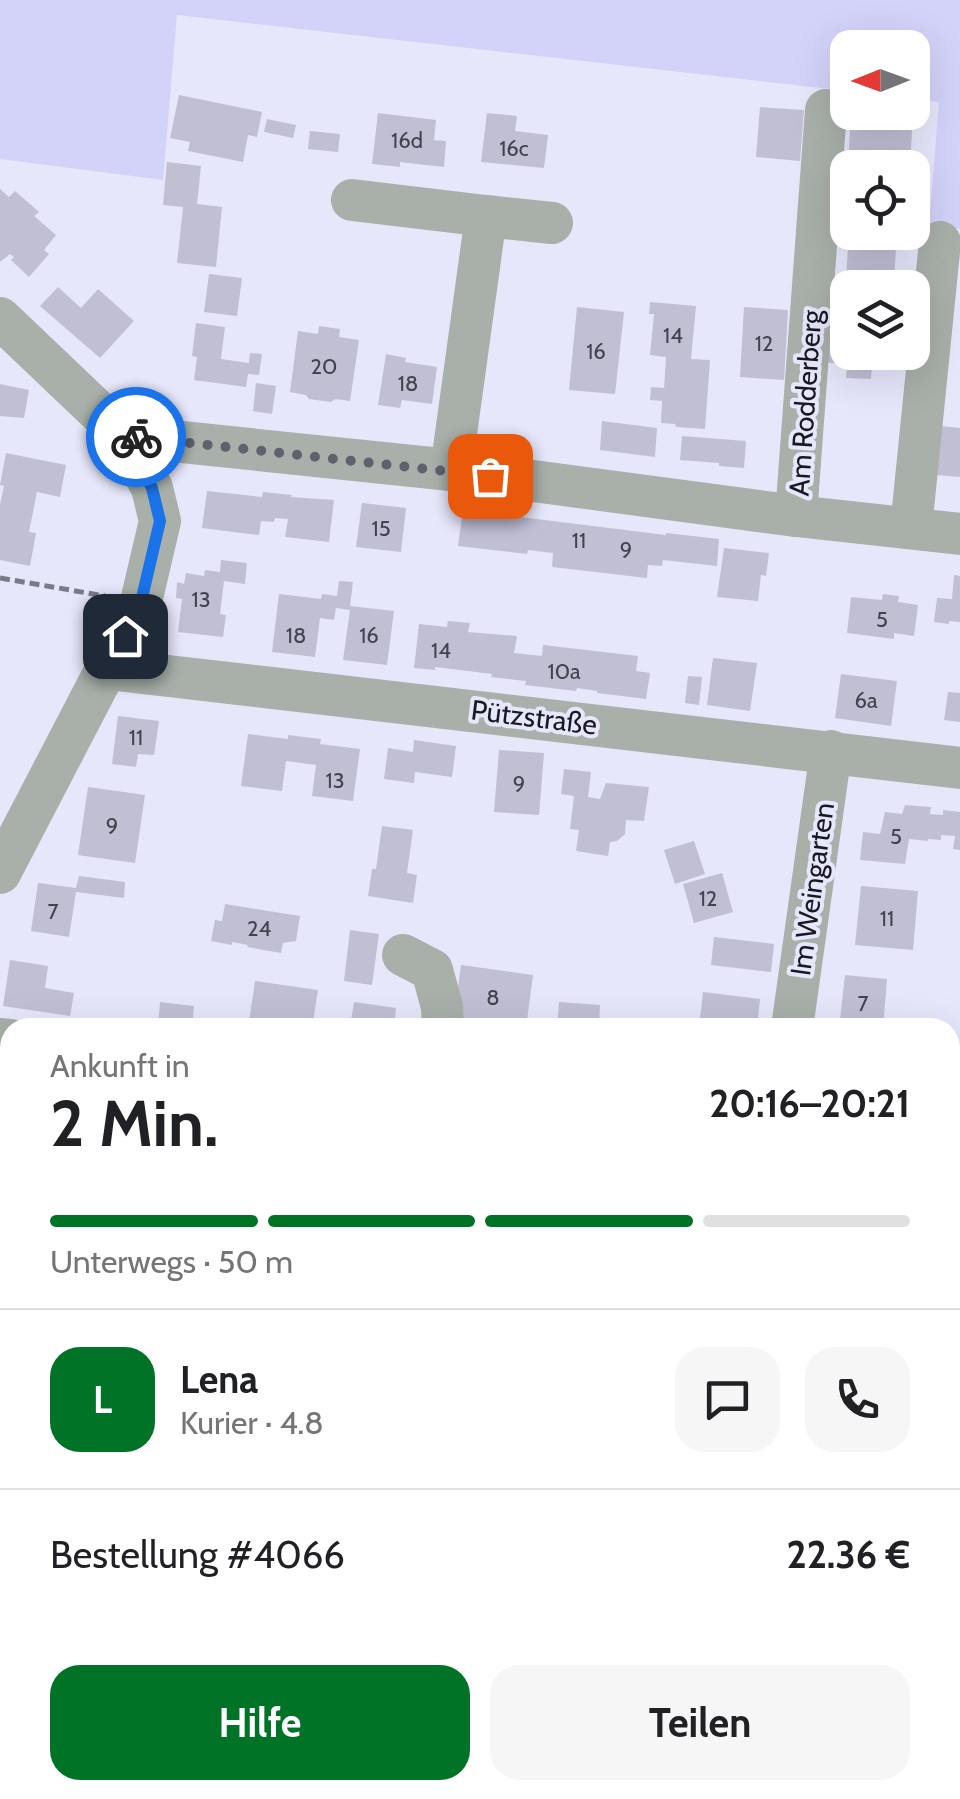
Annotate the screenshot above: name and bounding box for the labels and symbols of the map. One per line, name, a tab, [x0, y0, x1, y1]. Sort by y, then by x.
north arrow	[830, 30, 930, 130]
house number: 16d	[391, 127, 423, 154]
house number: 16c	[499, 135, 529, 162]
street label: Am Rodderberg	[782, 308, 829, 497]
house number: 14	[663, 322, 683, 349]
house number: 12	[755, 330, 773, 357]
house number: 16	[586, 338, 606, 365]
house number: 20	[311, 353, 337, 380]
house number: 18	[398, 370, 418, 397]
courier	[86, 387, 186, 487]
pin	[448, 434, 533, 519]
house number: 15	[371, 515, 391, 542]
house number: 11	[572, 527, 586, 554]
house number: 9	[620, 536, 632, 563]
house number: 13	[191, 586, 211, 613]
pin	[83, 594, 168, 679]
house number: 5	[876, 606, 888, 633]
house number: 18	[286, 622, 306, 649]
house number: 16	[359, 622, 379, 649]
house number: 14	[431, 637, 451, 664]
house number: 10a	[547, 658, 581, 685]
house number: 6a	[854, 687, 878, 714]
street label: Pützstraße	[469, 692, 599, 742]
house number: 11	[129, 724, 143, 751]
house number: 13	[325, 767, 345, 794]
house number: 9	[513, 770, 525, 797]
street label: Im Weingarten	[783, 800, 841, 978]
house number: 9	[106, 812, 118, 839]
house number: 5	[890, 823, 902, 850]
house number: 12	[699, 885, 717, 912]
house number: 7	[47, 898, 59, 925]
house number: 11	[880, 905, 894, 932]
house number: 24	[247, 915, 271, 942]
house number: 8	[486, 984, 500, 1011]
house number: 7	[857, 990, 869, 1017]

